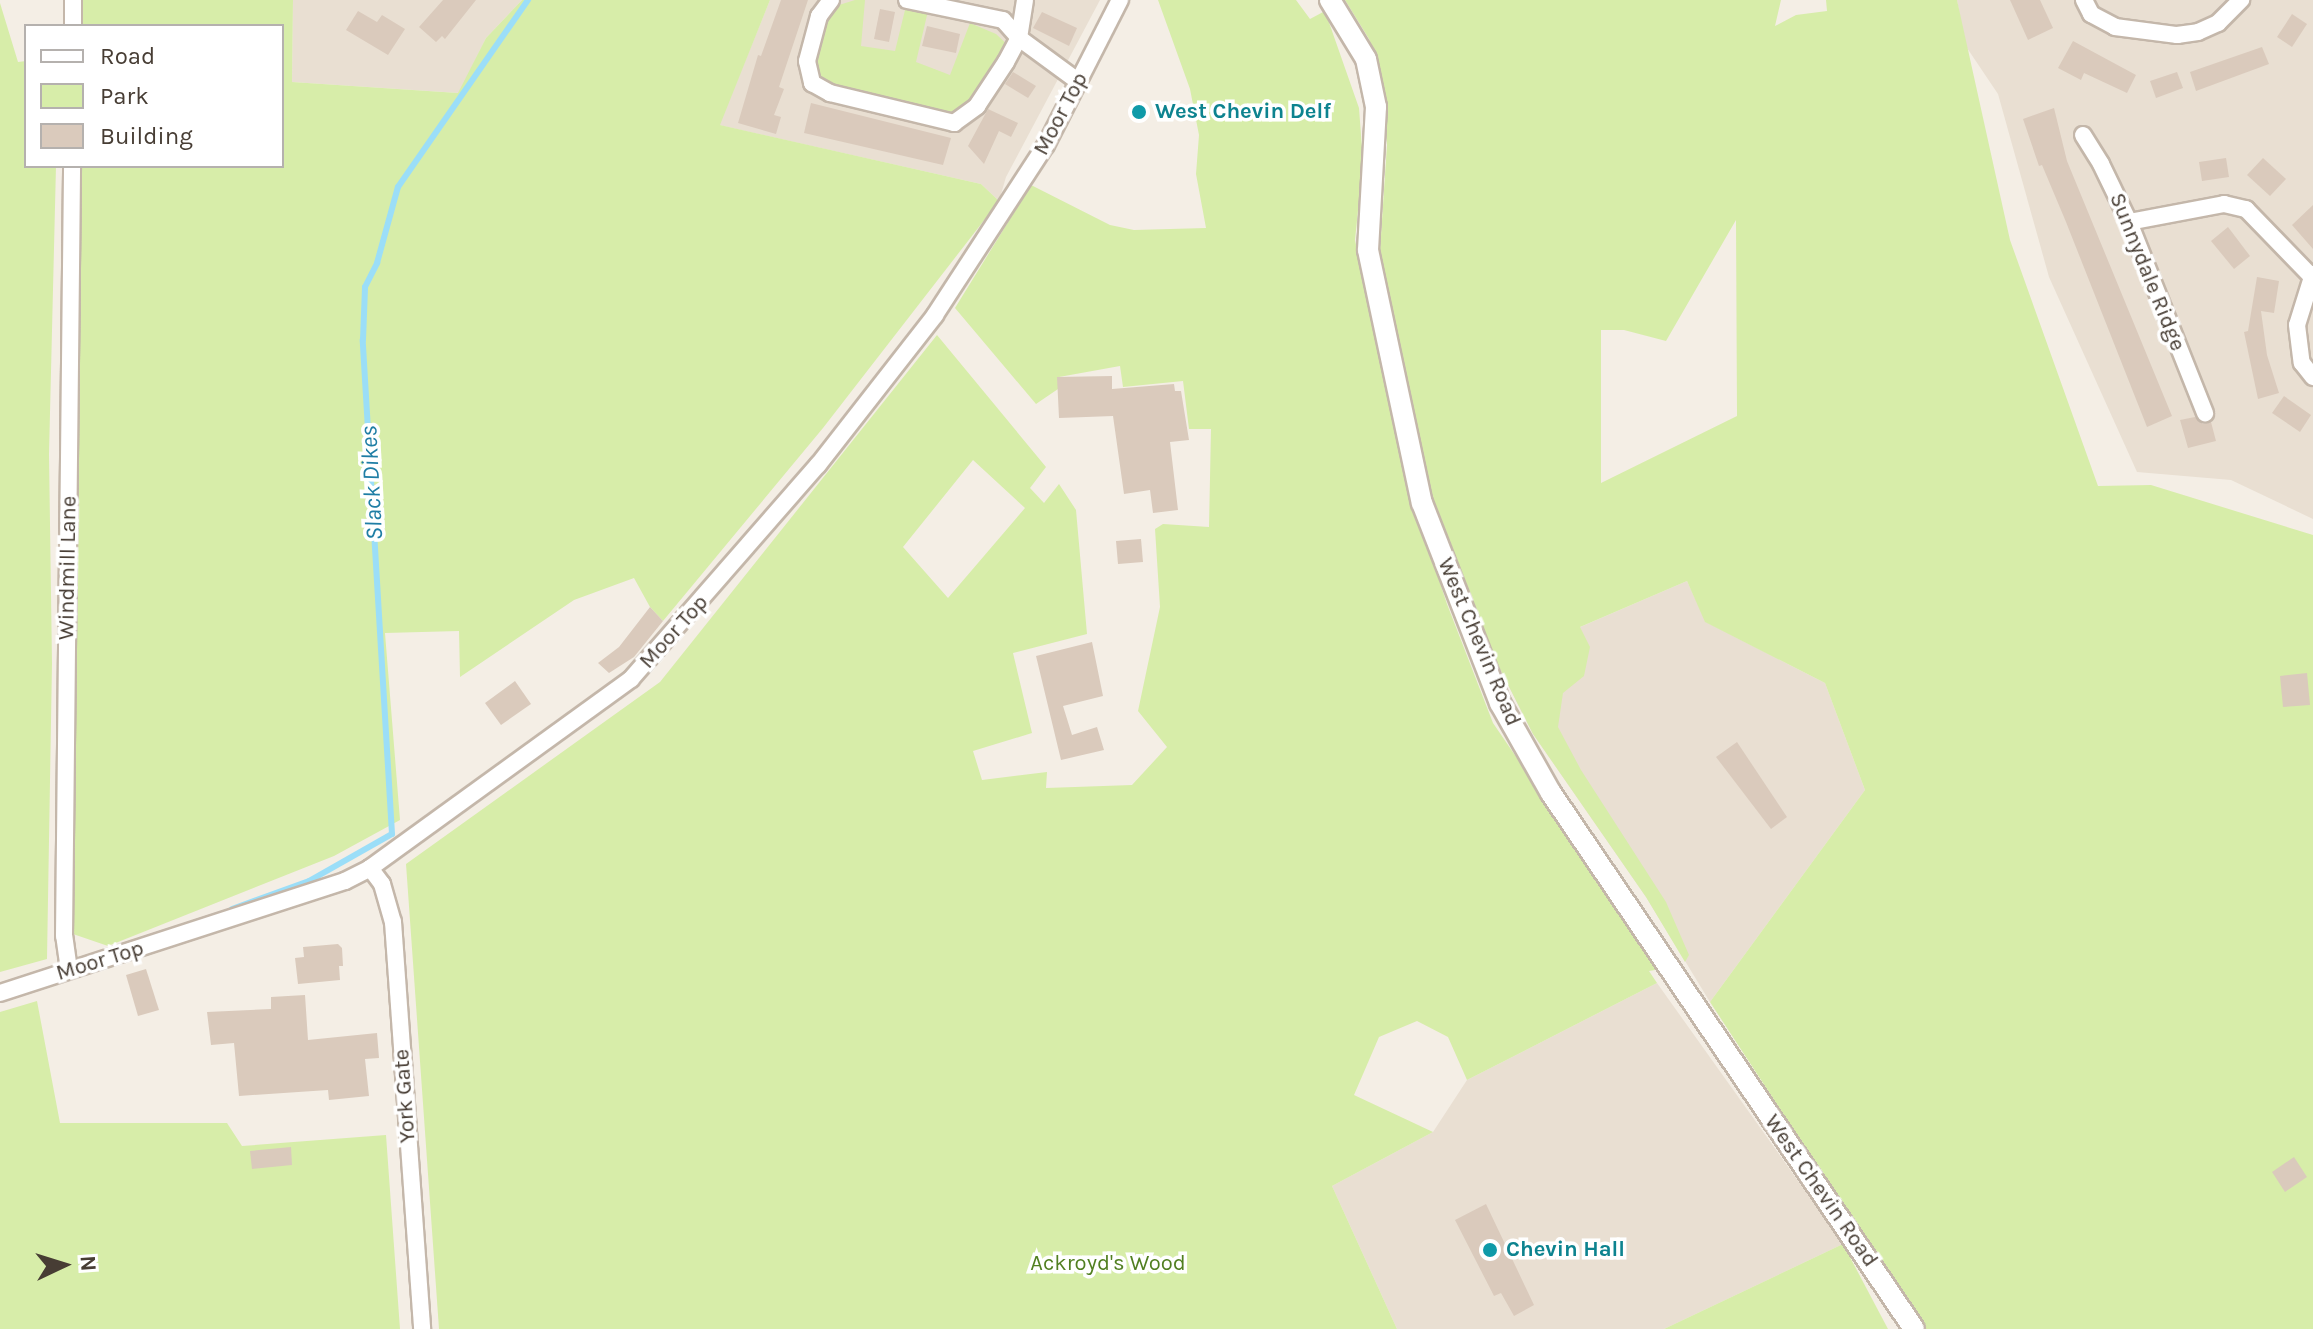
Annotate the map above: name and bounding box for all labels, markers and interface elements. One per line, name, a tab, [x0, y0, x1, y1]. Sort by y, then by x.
legend	[24, 24, 284, 168]
text: Road	[100, 42, 155, 70]
street label: Moor Top	[1028, 68, 1094, 160]
text: Park	[100, 82, 149, 110]
place label: West Chevin Delf	[1155, 99, 1331, 125]
marker: West Chevin Delf	[1130, 103, 1148, 121]
text: Building	[100, 122, 193, 150]
street label: Sunnydale Ridge	[2103, 189, 2191, 355]
water label: Slack Dikes	[355, 425, 389, 541]
street label: Windmill Lane	[54, 496, 82, 640]
street label: West Chevin Road	[1432, 554, 1526, 730]
street label: Moor Top	[634, 590, 714, 674]
street label: Moor Top	[53, 935, 147, 987]
street label: York Gate	[389, 1048, 421, 1144]
street label: West Chevin Road	[1759, 1110, 1883, 1272]
north arrow	[24, 1225, 104, 1305]
place label: Chevin Hall	[1506, 1237, 1625, 1263]
marker: Chevin Hall	[1481, 1241, 1499, 1259]
park label: Ackroyd's Wood	[1030, 1251, 1186, 1277]
text: N	[74, 1255, 101, 1272]

